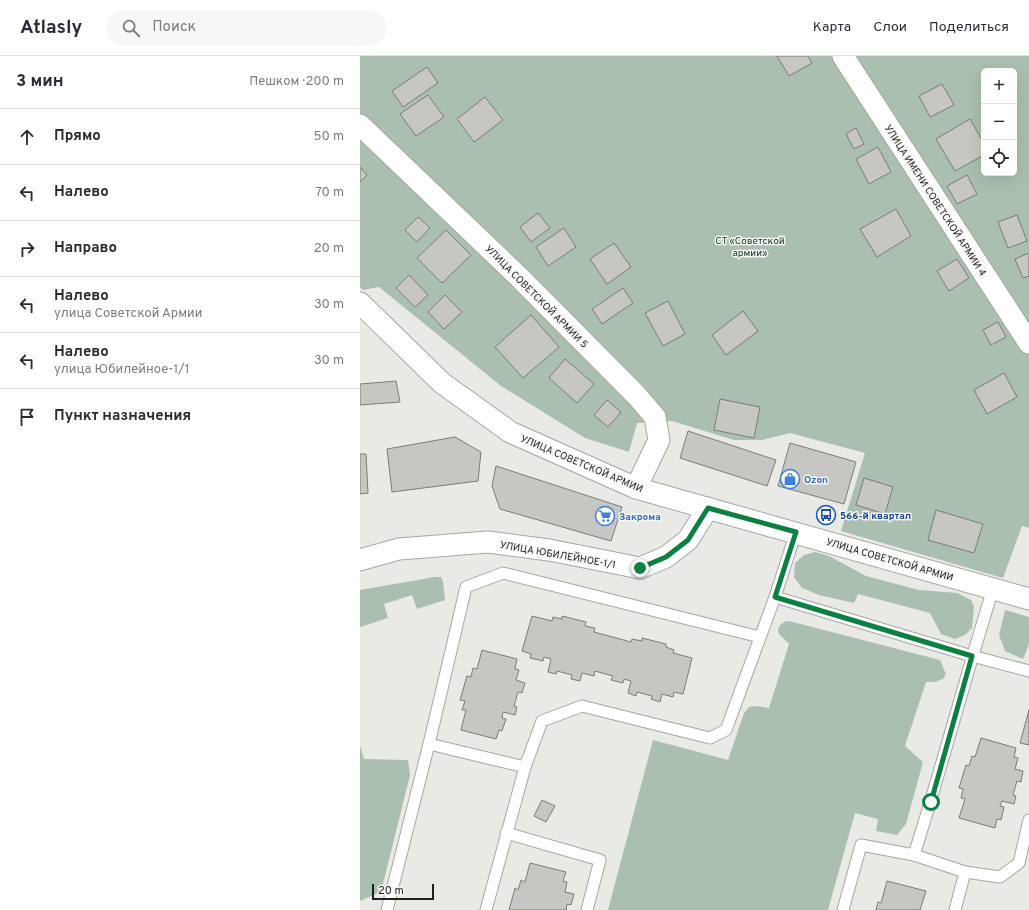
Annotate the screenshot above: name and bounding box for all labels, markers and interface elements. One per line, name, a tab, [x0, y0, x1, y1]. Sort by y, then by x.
search box	[106, 10, 386, 46]
text: Atlasly	[20, 16, 82, 40]
icon: search	[120, 17, 142, 39]
text: Поиск	[152, 18, 196, 37]
text: Карта	[813, 19, 851, 36]
text: Слои	[873, 19, 907, 36]
text: Поделиться	[929, 19, 1009, 36]
map controls	[981, 68, 1017, 176]
button: +	[981, 68, 1017, 104]
text: 3 мин	[16, 71, 64, 93]
text: Пешком · 200 m	[249, 74, 344, 90]
button: −	[981, 104, 1017, 140]
street label: УЛИЦА ИМЕНИ СОВЕТСКОЙ АРМИИ 4	[881, 123, 989, 279]
icon: ahead	[16, 126, 38, 148]
text: Прямо	[54, 127, 101, 146]
text: 50 m	[314, 129, 344, 145]
button: locate	[981, 140, 1017, 176]
icon: left	[16, 182, 38, 204]
text: Налево	[54, 183, 109, 202]
text: 70 m	[315, 185, 344, 201]
park label: СТ «Советской армии»	[715, 235, 785, 260]
icon: right	[16, 238, 38, 260]
text: Направо	[54, 239, 117, 258]
text: 20 m	[314, 241, 344, 257]
street label: УЛИЦА СОВЕТСКОЙ АРМИИ 5	[482, 243, 590, 351]
text: Налево	[54, 287, 109, 306]
icon: left	[16, 294, 38, 316]
text: 30 m	[314, 297, 344, 313]
text: улица Советской Армии	[54, 306, 202, 322]
text: Налево	[54, 343, 109, 362]
icon: left	[16, 350, 38, 372]
text: 30 m	[314, 353, 344, 369]
text: улица Юбилейное-1/1	[54, 362, 190, 378]
icon: arrive	[16, 406, 38, 428]
text: Пункт назначения	[54, 407, 191, 426]
street label: УЛИЦА СОВЕТСКОЙ АРМИИ	[518, 433, 645, 496]
shop icon: Ozon	[779, 468, 801, 490]
place label: Ozon	[804, 474, 828, 487]
bus stop icon: 566-й квартал	[815, 504, 837, 526]
supermarket icon: Закрома	[594, 505, 616, 527]
place label: 566-й квартал	[840, 510, 911, 523]
place label: Закрома	[619, 511, 661, 524]
street label: УЛИЦА СОВЕТСКОЙ АРМИИ	[824, 536, 955, 585]
street label: УЛИЦА ЮБИЛЕЙНОЕ-1/1	[499, 539, 617, 572]
route end	[631, 559, 649, 577]
route start	[922, 793, 940, 811]
scale bar	[372, 882, 434, 901]
text: 20 m	[378, 884, 404, 898]

